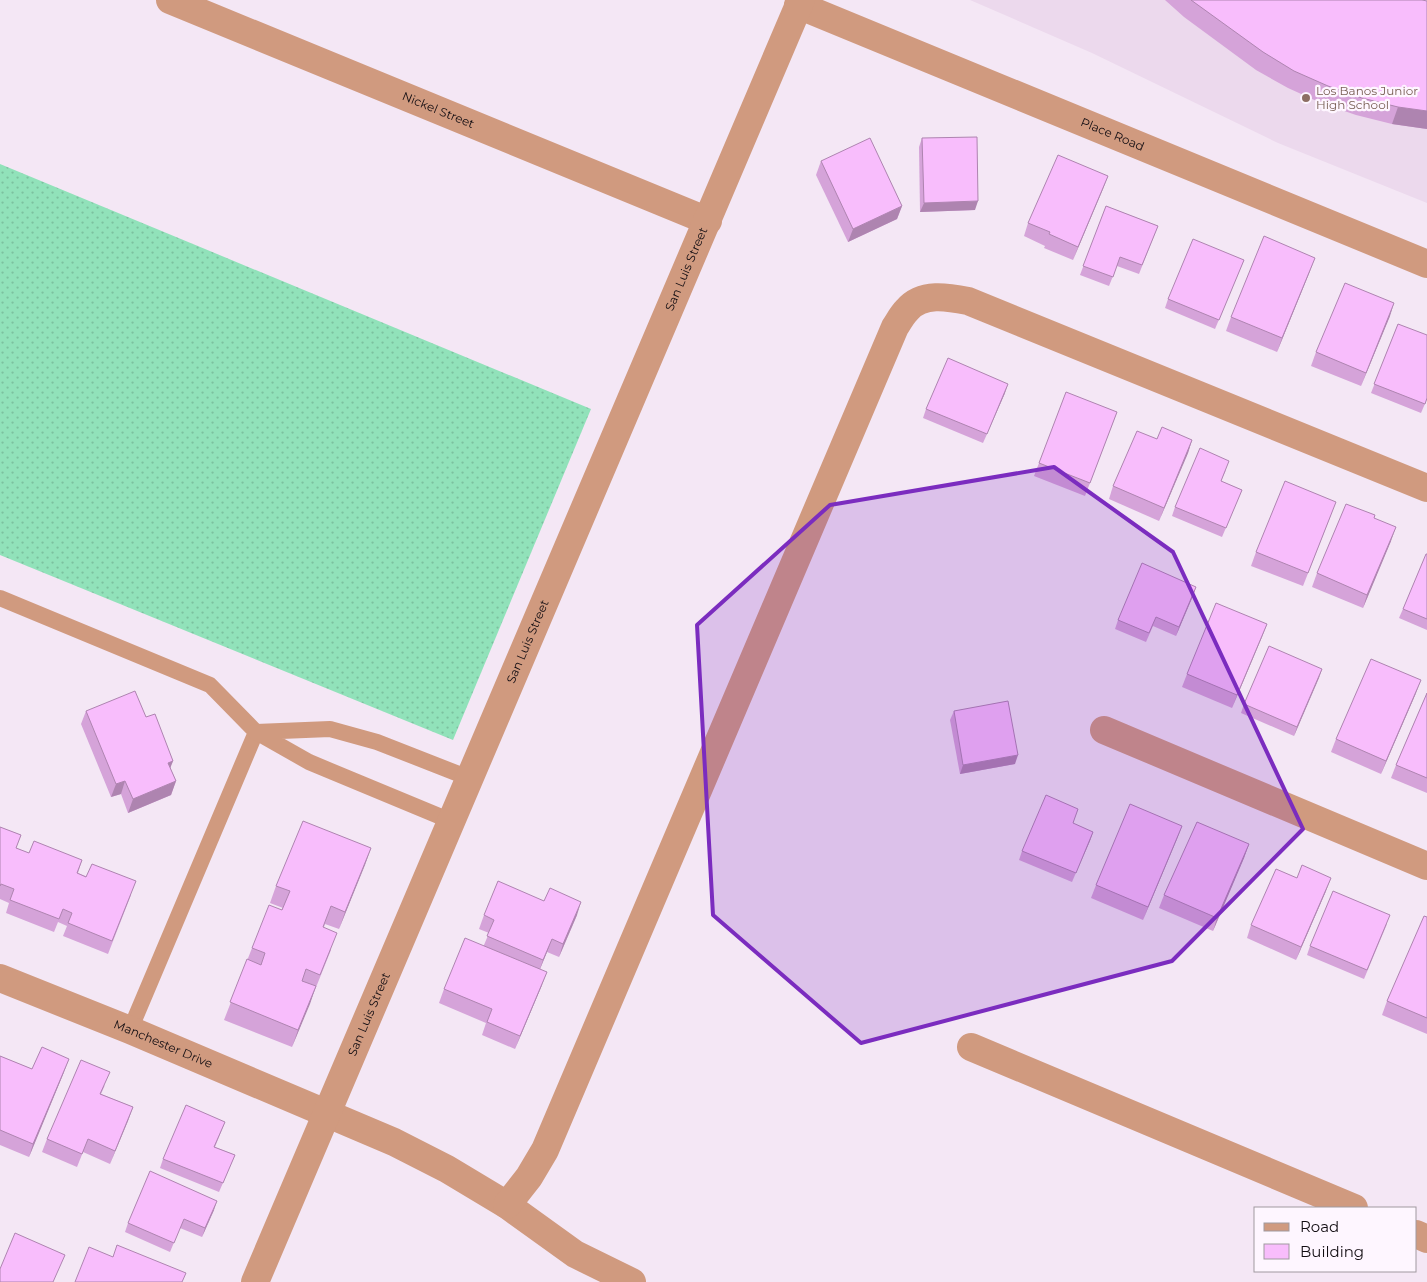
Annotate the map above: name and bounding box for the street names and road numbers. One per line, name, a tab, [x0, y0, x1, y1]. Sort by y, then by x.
street label: Nickel Street	[400, 88, 477, 131]
street label: Place Road	[1079, 114, 1147, 154]
street label: San Luis Street	[662, 225, 710, 313]
street label: San Luis Street	[503, 597, 552, 686]
street label: San Luis Street	[344, 970, 393, 1058]
street label: Manchester Drive	[112, 1016, 215, 1071]

